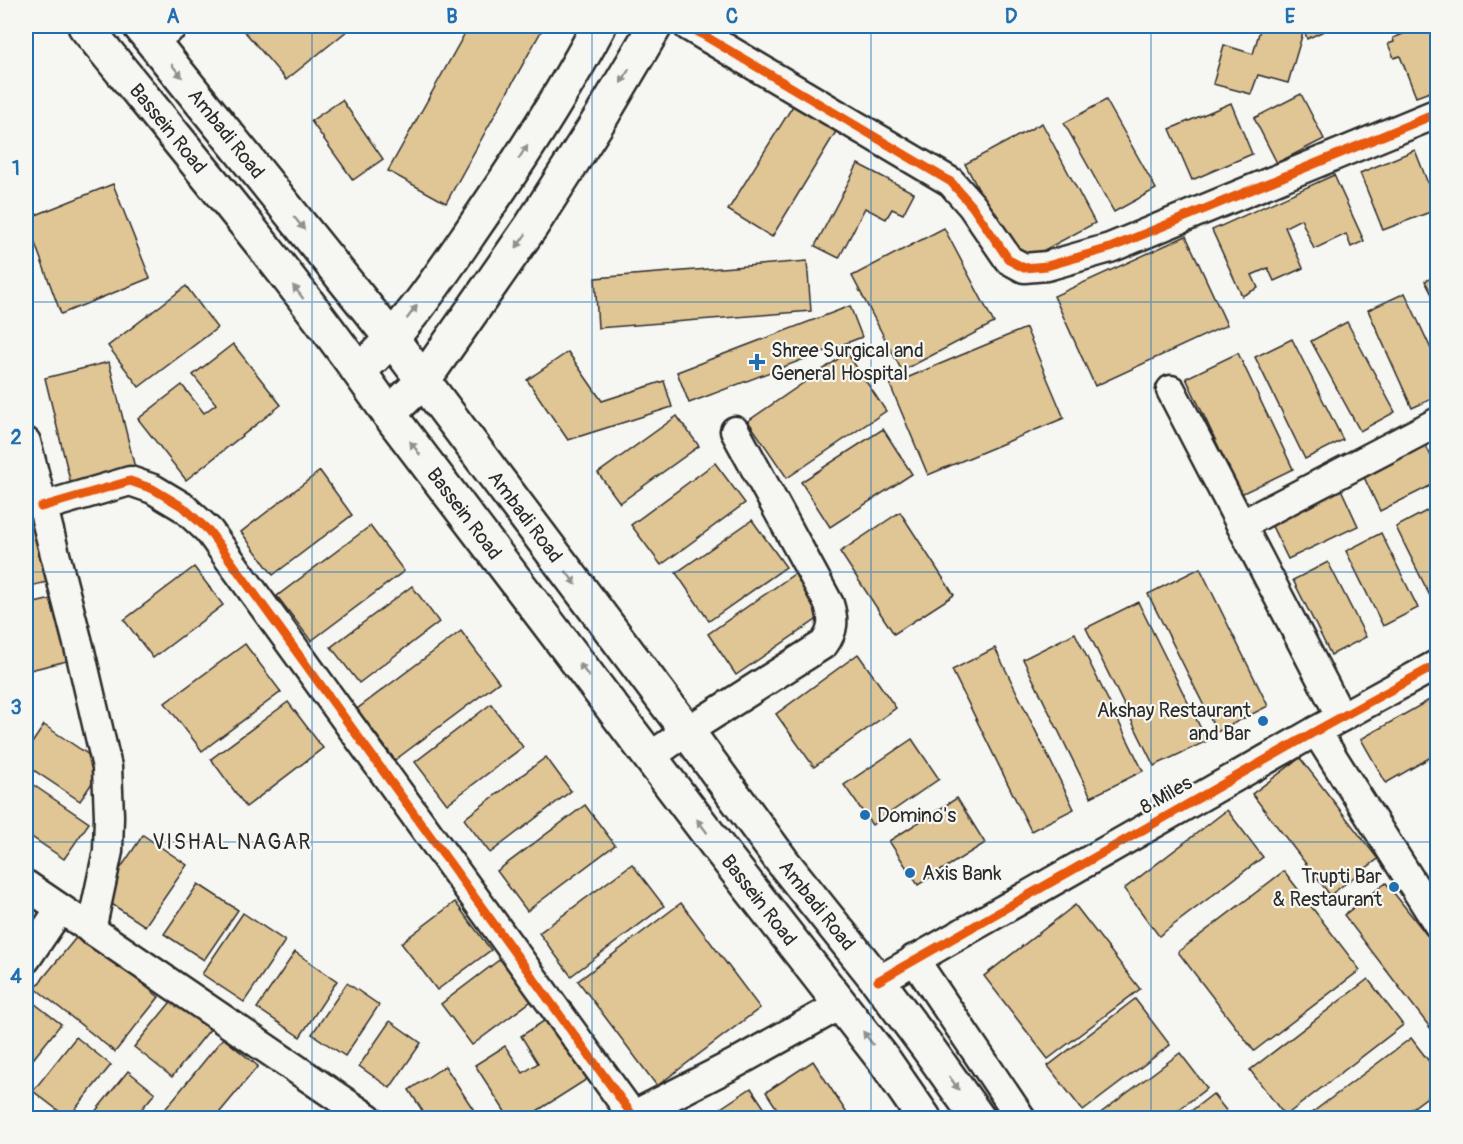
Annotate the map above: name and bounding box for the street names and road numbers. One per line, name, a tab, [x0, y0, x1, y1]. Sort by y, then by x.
street label: Bassein Road	[124, 78, 213, 178]
street label: Ambadi Road	[183, 83, 270, 184]
street label: Bassein Road	[422, 463, 508, 564]
street label: Ambadi Road	[483, 466, 568, 567]
street label: 8 Miles	[1136, 770, 1197, 820]
street label: Bassein Road	[716, 849, 803, 951]
street label: Ambadi Road	[774, 855, 861, 955]

